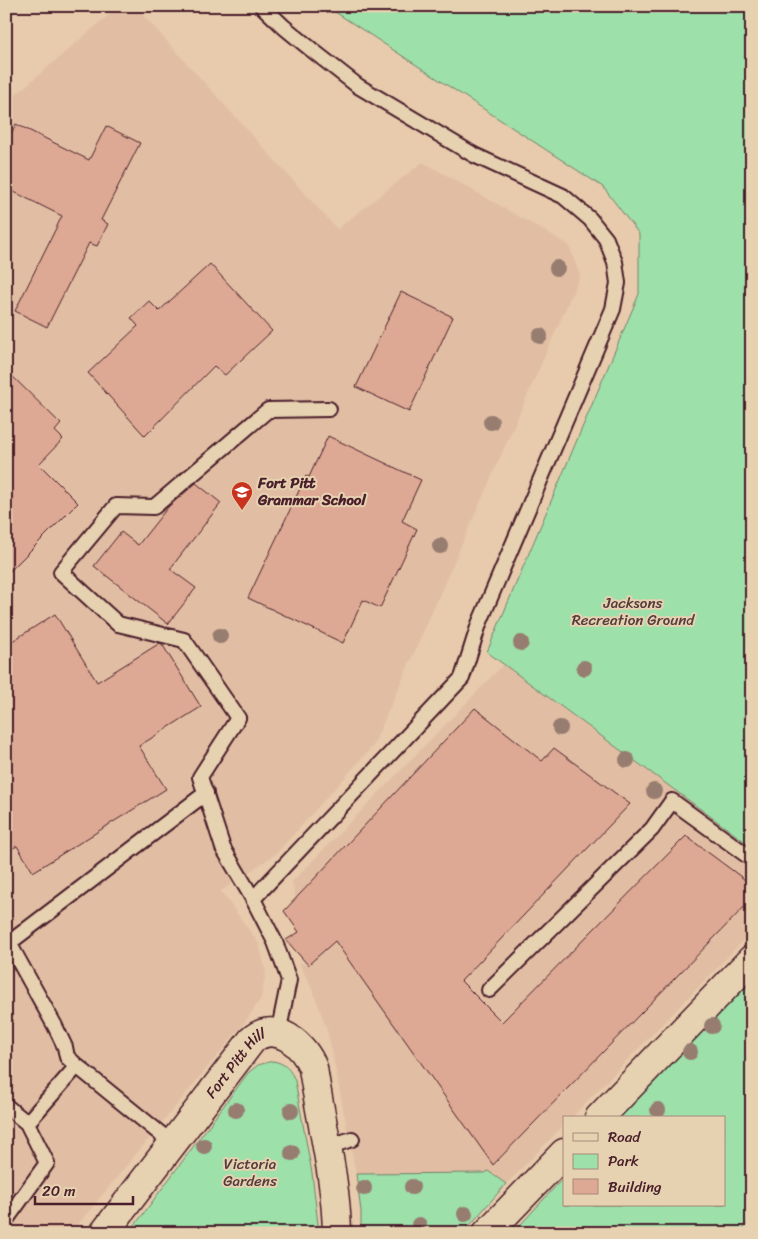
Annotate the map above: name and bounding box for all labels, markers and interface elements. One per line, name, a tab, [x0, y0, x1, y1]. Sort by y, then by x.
place label: Fort Pitt Grammar School	[257, 470, 366, 513]
school or university icon: Fort Pitt Grammar School	[230, 480, 254, 511]
park label: Jacksons Recreation Ground	[572, 590, 695, 633]
street label: Fort Pitt Hill	[199, 1020, 269, 1104]
legend	[563, 1116, 726, 1206]
text: Road	[608, 1124, 641, 1150]
text: Park	[608, 1148, 639, 1174]
park label: Victoria Gardens	[223, 1151, 277, 1194]
scale bar	[35, 1174, 132, 1206]
text: Building	[608, 1174, 662, 1200]
text: 20 m	[42, 1178, 76, 1204]

